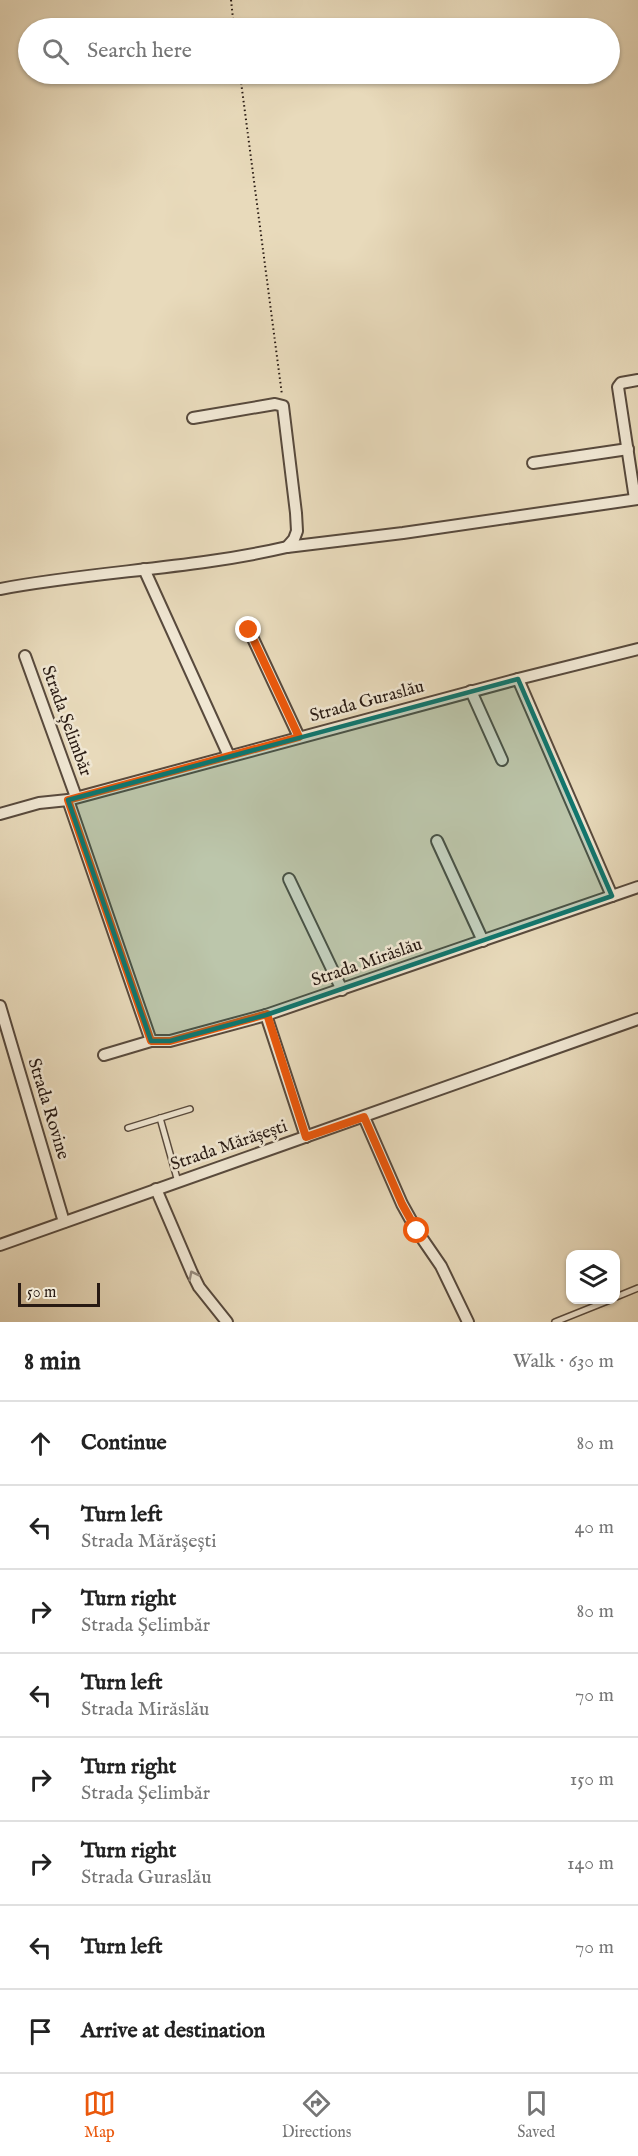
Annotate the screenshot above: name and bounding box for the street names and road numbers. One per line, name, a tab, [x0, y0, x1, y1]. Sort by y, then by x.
street label: Strada Șelimbăr	[35, 662, 97, 780]
street label: Strada Guraslău	[307, 676, 427, 728]
street label: Strada Mirăslău	[309, 933, 425, 993]
street label: Strada Rovine	[22, 1055, 74, 1163]
street label: Strada Mărășești	[168, 1115, 291, 1177]

